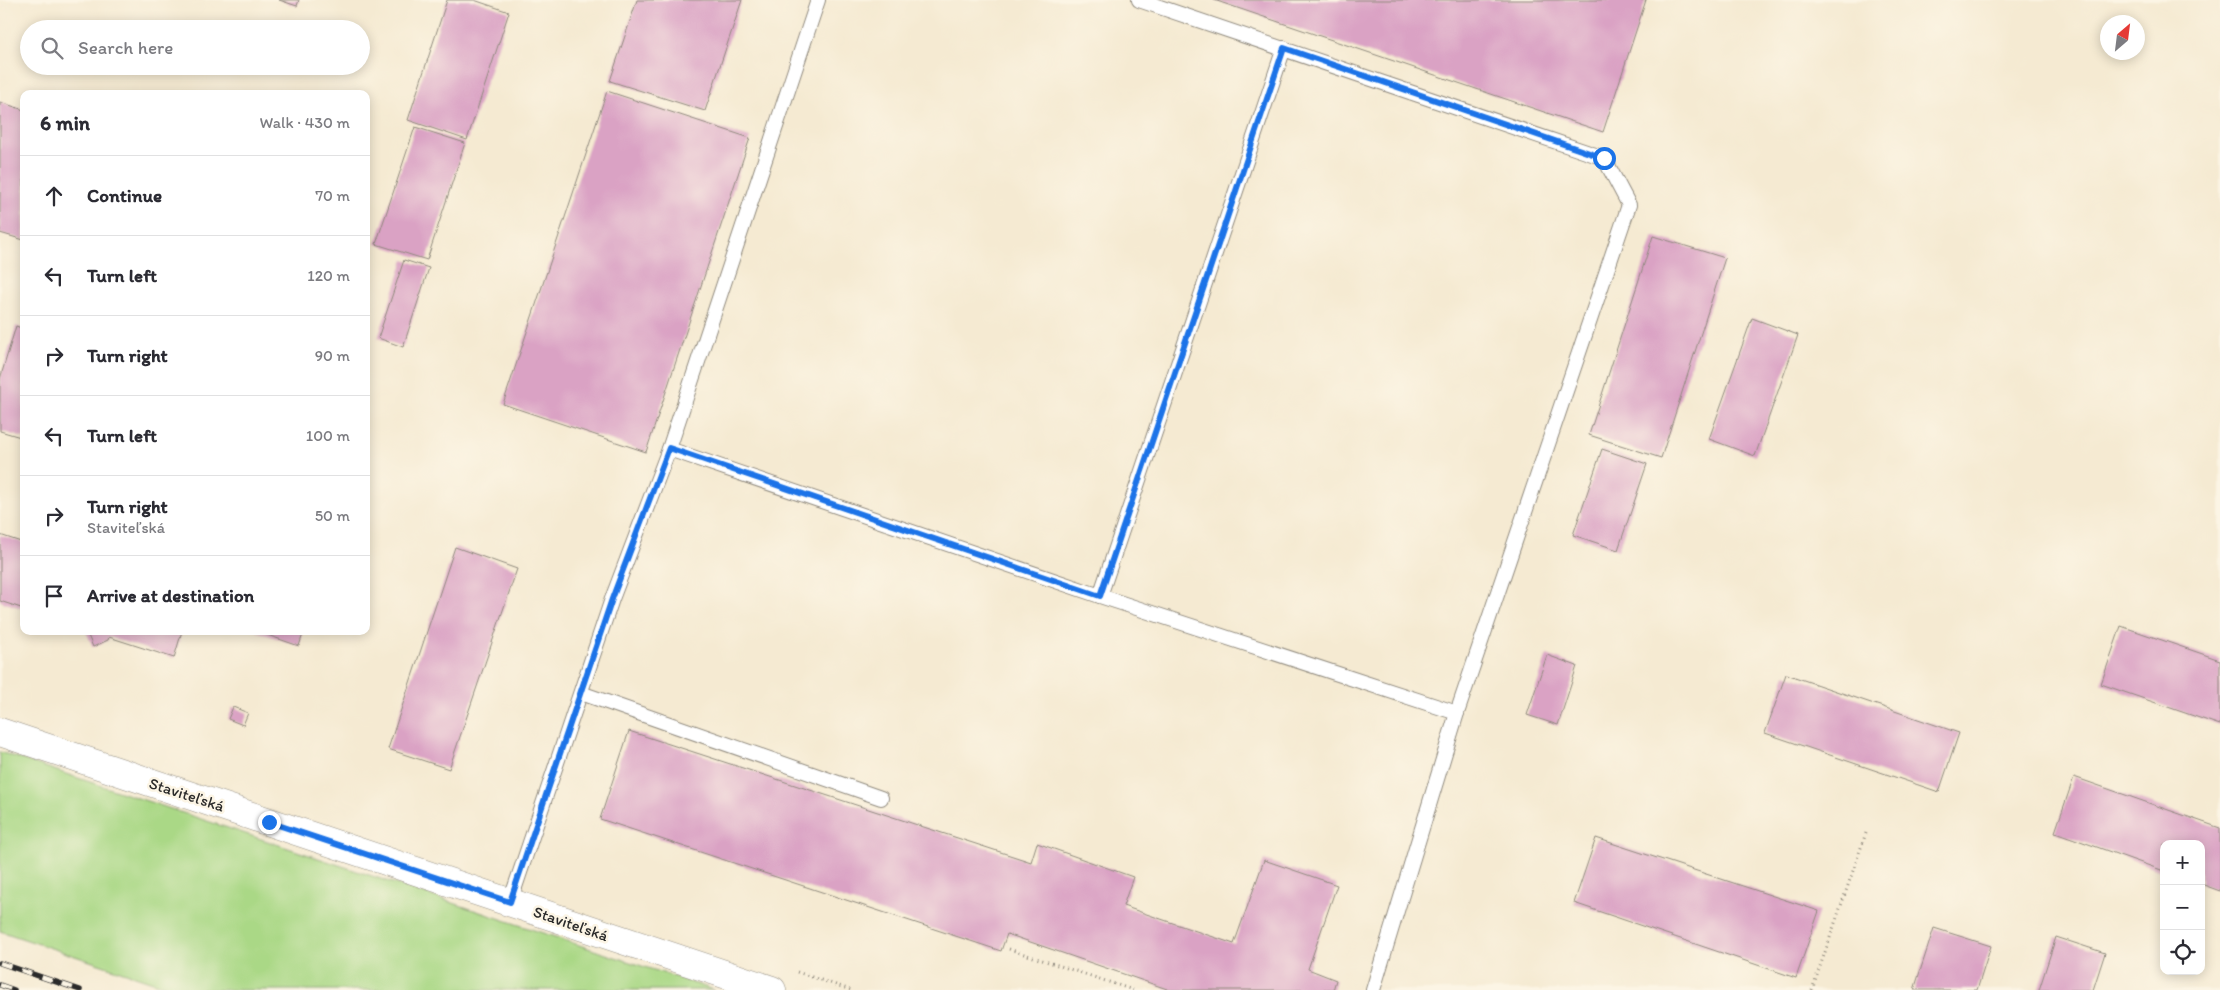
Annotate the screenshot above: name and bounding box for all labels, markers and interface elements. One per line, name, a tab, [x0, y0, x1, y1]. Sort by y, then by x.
north arrow	[2100, 15, 2145, 60]
search box	[20, 20, 370, 75]
icon: search	[38, 34, 66, 62]
text: Search here	[78, 36, 173, 59]
text: 6 min	[40, 110, 90, 135]
text: Walk · 430 m	[260, 113, 350, 132]
route start	[1593, 147, 1616, 170]
icon: ahead	[40, 182, 68, 210]
text: Continue	[87, 184, 162, 207]
text: 70 m	[315, 186, 350, 205]
icon: left	[40, 262, 68, 290]
text: Turn left	[87, 264, 157, 287]
text: 120 m	[307, 266, 350, 285]
icon: right	[40, 342, 68, 370]
text: Turn right	[87, 344, 168, 367]
text: 90 m	[315, 346, 350, 365]
icon: left	[40, 422, 68, 450]
text: Turn left	[87, 424, 157, 447]
text: 100 m	[306, 426, 350, 445]
text: Turn right	[87, 495, 168, 518]
icon: right	[40, 502, 68, 530]
text: 50 m	[315, 506, 350, 525]
text: Staviteľská	[87, 518, 165, 537]
icon: arrive	[40, 582, 68, 610]
text: Arrive at destination	[87, 584, 254, 607]
street label: Staviteľská	[147, 773, 227, 816]
route end	[258, 811, 281, 834]
map controls	[2160, 840, 2205, 975]
button: +	[2160, 840, 2205, 885]
button: −	[2160, 885, 2205, 930]
street label: Staviteľská	[531, 902, 611, 945]
button: locate	[2160, 930, 2205, 975]

